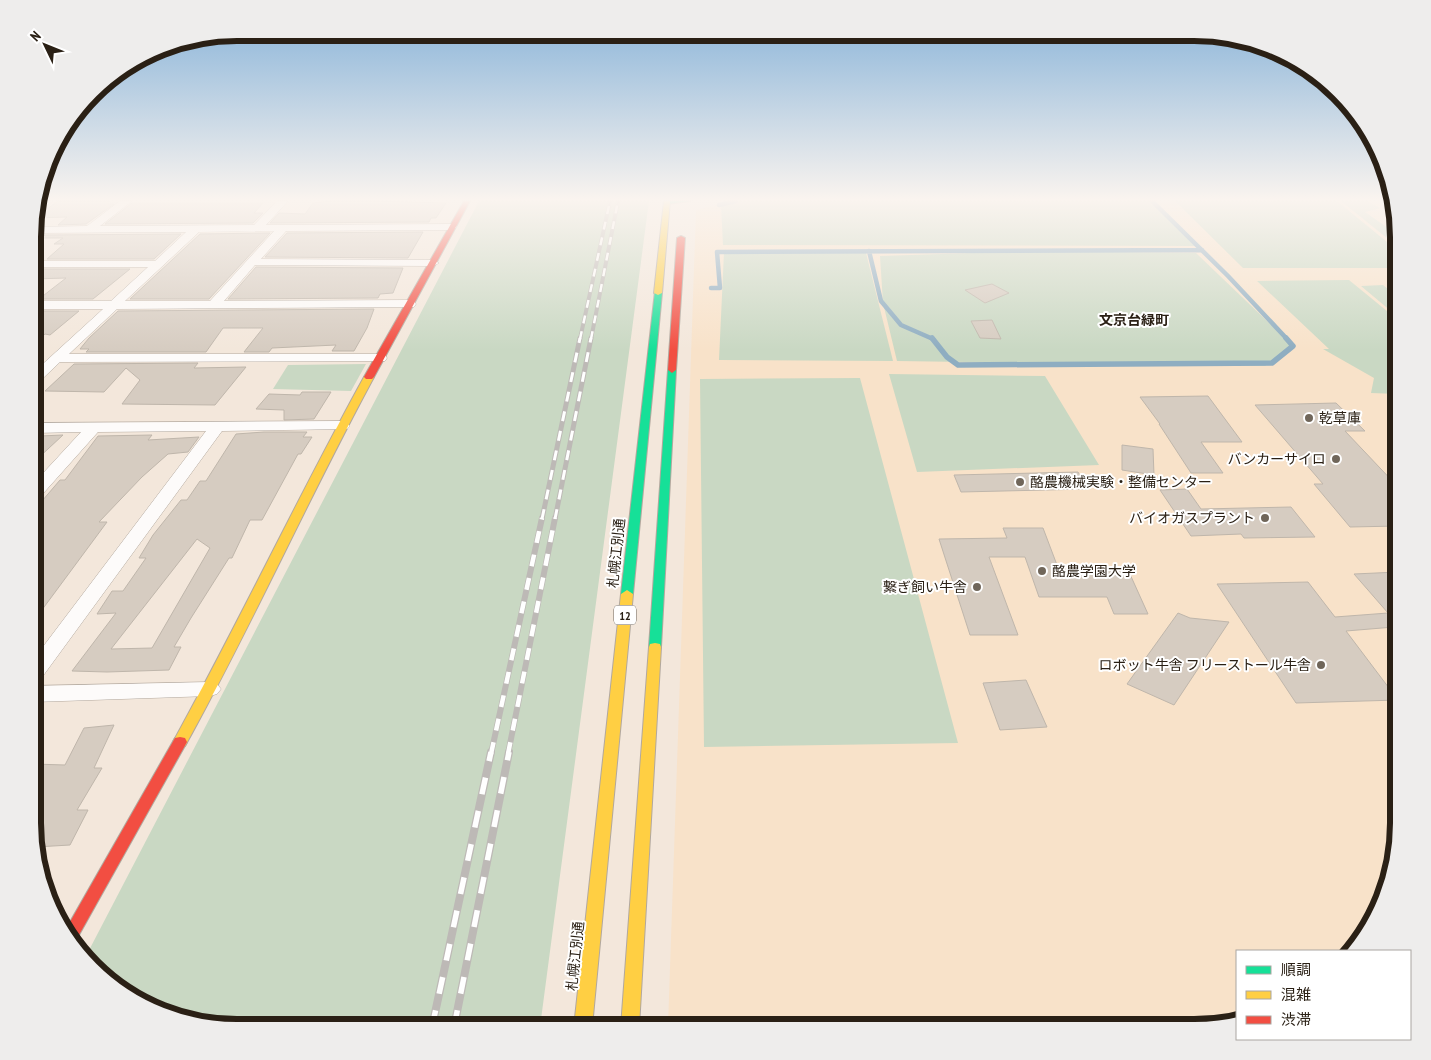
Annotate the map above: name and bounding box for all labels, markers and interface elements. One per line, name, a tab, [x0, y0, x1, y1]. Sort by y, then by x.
north arrow	[20, 20, 70, 70]
text: N	[26, 27, 45, 45]
district label: 文京台緑町	[1099, 311, 1169, 329]
place label: 乾草庫	[1319, 409, 1361, 427]
marker: 乾草庫	[1303, 412, 1315, 424]
place label: バンカーサイロ	[1228, 450, 1326, 468]
marker: バンカーサイロ	[1330, 453, 1342, 465]
place label: 酪農機械実験・整備センター	[1030, 473, 1212, 491]
marker: 酪農機械実験・整備センター	[1014, 476, 1026, 488]
place label: バイオガスプラント	[1129, 509, 1255, 527]
marker: バイオガスプラント	[1259, 512, 1271, 524]
street label: 札幌江別通	[603, 517, 629, 589]
place label: 酪農学園大学	[1052, 562, 1136, 580]
marker: 酪農学園大学	[1036, 565, 1048, 577]
place label: 繋ぎ飼い牛舎	[883, 578, 967, 596]
marker: 繋ぎ飼い牛舎	[971, 581, 983, 593]
road number: 12	[614, 606, 636, 624]
place label: ロボット牛舎 フリーストール牛舎	[1099, 656, 1311, 674]
marker: ロボット牛舎 フリーストール牛舎	[1315, 659, 1327, 671]
street label: 札幌江別通	[562, 920, 588, 992]
legend	[1236, 950, 1411, 1040]
text: 順調	[1281, 960, 1311, 979]
text: 混雑	[1281, 985, 1311, 1004]
text: 渋滞	[1281, 1010, 1311, 1029]

